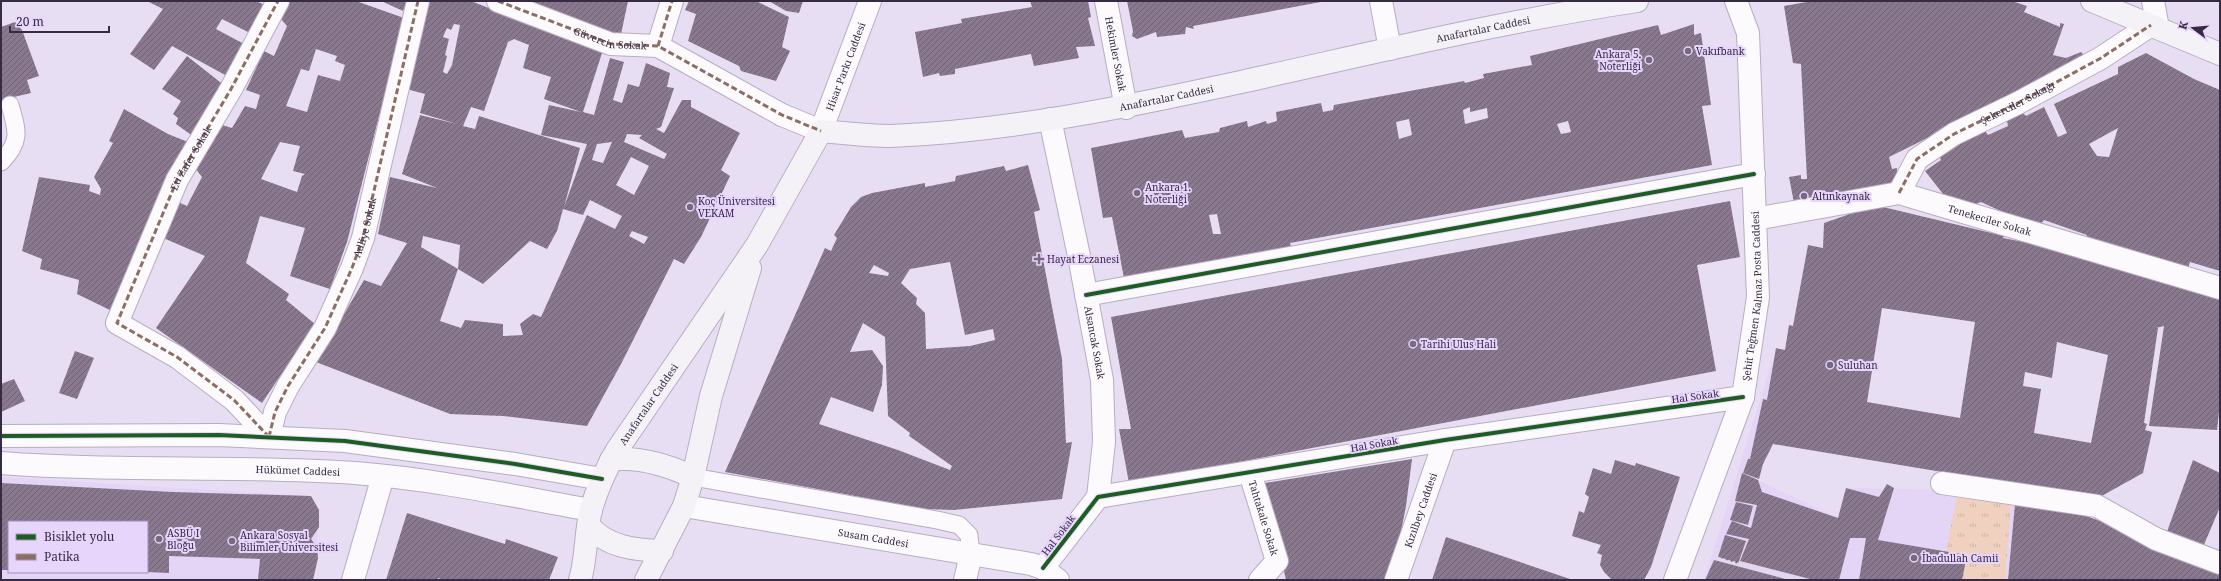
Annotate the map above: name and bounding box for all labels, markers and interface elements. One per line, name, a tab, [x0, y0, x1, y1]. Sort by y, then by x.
scale bar	[10, 8, 109, 34]
north arrow	[2173, 8, 2213, 48]
street label: Anafartalar Caddesi	[1435, 12, 1532, 45]
text: 20 m	[16, 13, 44, 30]
street label: Hekimler Sokak	[1102, 15, 1130, 93]
text: K	[2175, 18, 2191, 31]
street label: Hisar Parkı Caddesi	[822, 19, 869, 113]
street label: Güvercin Sokak	[572, 23, 647, 53]
place label: Vakıfbank	[1696, 44, 1745, 58]
marker: Vakıfbank	[1683, 46, 1693, 56]
place label: Ankara 5. Noterliği	[1595, 47, 1642, 73]
marker: Ankara 5. Noterliği	[1644, 55, 1654, 65]
street label: Şekerciler Sokağı	[1978, 77, 2058, 127]
street label: Anafartalar Caddesi	[1118, 81, 1215, 114]
street label: Eti Zafer Sokak	[167, 123, 215, 192]
place label: Ankara 1. Noterliği	[1145, 180, 1191, 206]
marker: Ankara 1. Noterliği	[1132, 188, 1142, 198]
place label: Altınkaynak	[1812, 189, 1870, 203]
marker: Altınkaynak	[1799, 191, 1809, 201]
place label: Koç Üniversitesi VEKAM	[698, 194, 776, 220]
street label: Adliye Sokak	[350, 196, 379, 259]
street label: Tenekeciler Sokak	[1946, 201, 2033, 239]
marker: Koç Üniversitesi VEKAM	[685, 202, 695, 212]
street label: Şehit Teğmen Kalmaz Posta Caddesi	[1739, 210, 1765, 382]
place label: Hayat Eczanesi	[1047, 252, 1120, 266]
marker: Hayat Eczanesi	[1034, 254, 1044, 264]
street label: Alsancak Sokak	[1081, 305, 1109, 380]
place label: Tarihi Ulus Hali	[1421, 337, 1497, 351]
marker: Tarihi Ulus Hali	[1408, 339, 1418, 349]
place label: Suluhan	[1838, 358, 1878, 372]
street label: Anafartalar Caddesi	[616, 360, 681, 448]
marker: Suluhan	[1825, 360, 1835, 370]
street label: Hal Sokak	[1670, 386, 1720, 406]
street label: Hal Sokak	[1349, 433, 1399, 455]
street label: Hükümet Caddesi	[255, 462, 341, 479]
street label: Kızılbey Caddesi	[1401, 470, 1440, 550]
street label: Tahtakale Sokak	[1246, 479, 1282, 557]
street label: Hal Sokak	[1038, 512, 1078, 558]
legend	[8, 521, 148, 573]
street label: Susam Caddesi	[837, 525, 910, 551]
place label: ASBÜ I Bloğu	[167, 526, 200, 552]
text: Bisiklet yolu	[44, 528, 115, 545]
place label: Ankara Sosyal Bilimler Üniversitesi	[240, 528, 339, 554]
marker: ASBÜ I Bloğu	[154, 534, 164, 544]
marker: Ankara Sosyal Bilimler Üniversitesi	[227, 536, 237, 546]
text: Patika	[44, 548, 80, 565]
place label: İbadullah Camii	[1922, 551, 1999, 565]
marker: İbadullah Camii	[1909, 553, 1919, 563]

